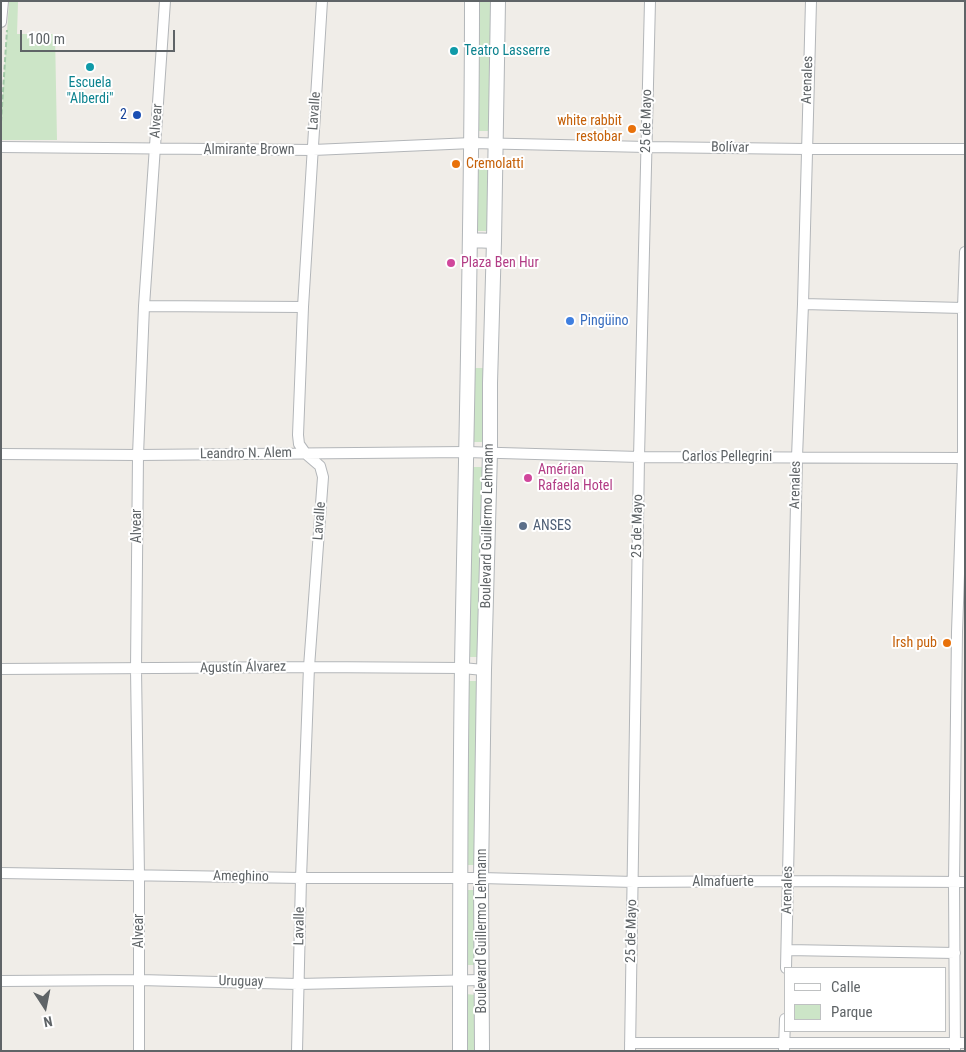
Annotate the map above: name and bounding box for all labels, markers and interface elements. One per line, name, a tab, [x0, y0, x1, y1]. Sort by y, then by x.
scale bar	[22, 20, 178, 52]
text: 100 m	[28, 30, 65, 48]
place label: Teatro Lasserre	[464, 43, 550, 59]
marker: Teatro Lasserre	[448, 45, 460, 57]
street label: Arenales	[799, 56, 817, 104]
marker: Escuela "Alberdi"	[84, 61, 96, 73]
place label: Escuela "Alberdi"	[66, 75, 114, 108]
street label: 25 de Mayo	[638, 89, 656, 153]
street label: Lavalle	[305, 91, 325, 131]
street label: Alvear	[147, 103, 167, 139]
place label: 2	[120, 107, 127, 123]
marker: 2	[131, 109, 143, 121]
place label: white rabbit restobar	[557, 113, 622, 146]
marker: white rabbit restobar	[626, 123, 638, 135]
street label: Bolívar	[711, 139, 749, 157]
street label: Almirante Brown	[203, 142, 295, 158]
place label: Cremolatti	[466, 156, 524, 172]
marker: Cremolatti	[450, 158, 462, 170]
place label: Plaza Ben Hur	[461, 255, 539, 271]
marker: Plaza Ben Hur	[445, 257, 457, 269]
place label: Pingüino	[580, 313, 628, 329]
marker: Pingüino	[564, 315, 576, 327]
street label: Boulevard Guillermo Lehmann	[478, 443, 498, 609]
street label: Leandro N. Alem	[200, 445, 292, 463]
street label: Carlos Pellegrini	[682, 449, 772, 465]
street label: Arenales	[787, 461, 805, 509]
place label: Amérian Rafaela Hotel	[538, 462, 613, 494]
marker: Amérian Rafaela Hotel	[522, 472, 534, 484]
street label: 25 de Mayo	[629, 494, 647, 558]
street label: Lavalle	[310, 501, 330, 541]
street label: Alvear	[129, 509, 145, 543]
place label: ANSES	[533, 518, 571, 534]
marker: ANSES	[517, 520, 529, 532]
place label: Irsh pub	[892, 635, 937, 651]
marker: Irsh pub	[941, 637, 953, 649]
street label: Agustín Álvarez	[200, 659, 286, 677]
street label: Boulevard Guillermo Lehmann	[474, 848, 490, 1014]
street label: Arenales	[779, 866, 797, 914]
street label: Ameghino	[213, 868, 269, 886]
street label: Almafuerte	[692, 874, 754, 890]
street label: 25 de Mayo	[623, 899, 641, 963]
street label: Lavalle	[291, 906, 309, 946]
street label: Alvear	[131, 914, 147, 948]
legend	[784, 967, 946, 1032]
street label: Uruguay	[218, 973, 264, 991]
text: Calle	[831, 978, 861, 996]
north arrow	[20, 982, 70, 1032]
text: Parque	[831, 1003, 873, 1021]
text: N	[42, 1013, 54, 1030]

